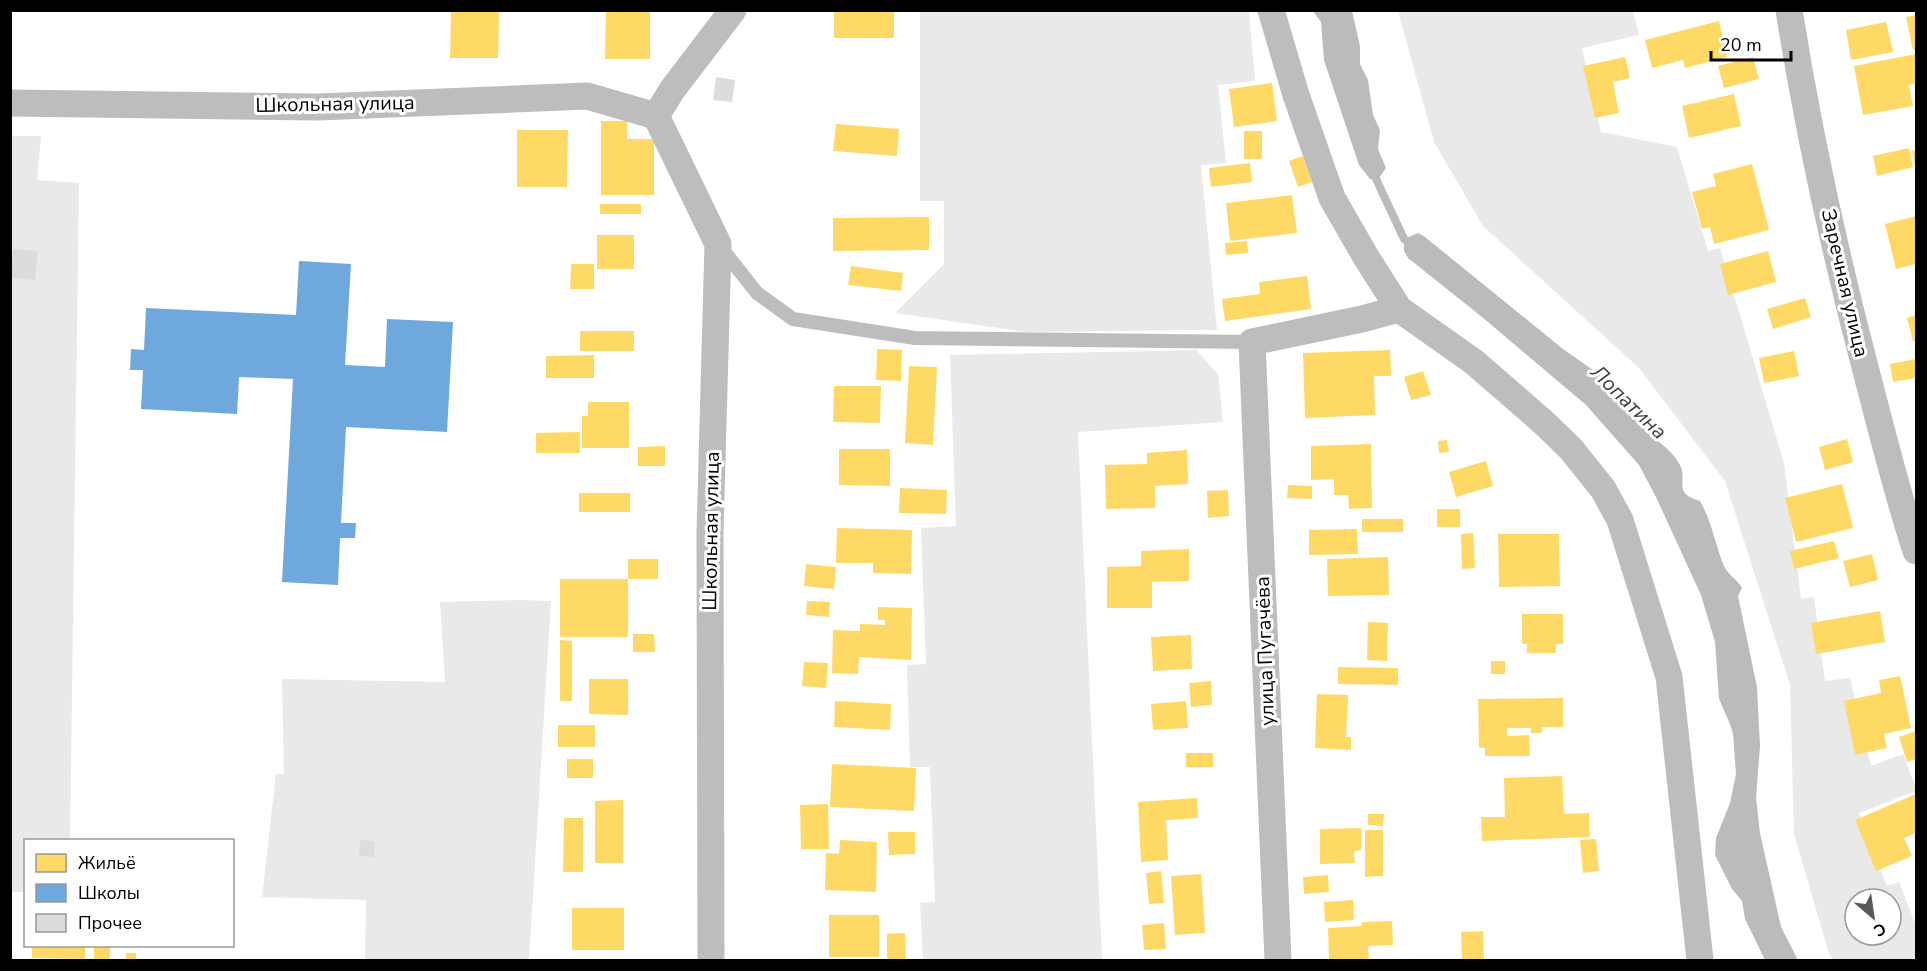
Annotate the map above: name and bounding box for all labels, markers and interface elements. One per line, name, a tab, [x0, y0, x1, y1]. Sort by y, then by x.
scale bar	[1711, 24, 1790, 62]
text: 20 m	[1720, 33, 1762, 57]
street label: Школьная улица	[255, 89, 415, 119]
street label: Заречная улица	[1815, 206, 1875, 360]
water label: Лопатина	[1584, 358, 1673, 446]
street label: Школьная улица	[696, 451, 726, 611]
street label: улица Пугачёва	[1249, 576, 1281, 726]
legend	[24, 839, 234, 947]
text: Жильё	[78, 851, 136, 875]
text: Школы	[78, 881, 140, 905]
north arrow	[1843, 887, 1903, 947]
text: Прочее	[78, 911, 142, 935]
text: С	[1870, 917, 1890, 942]

